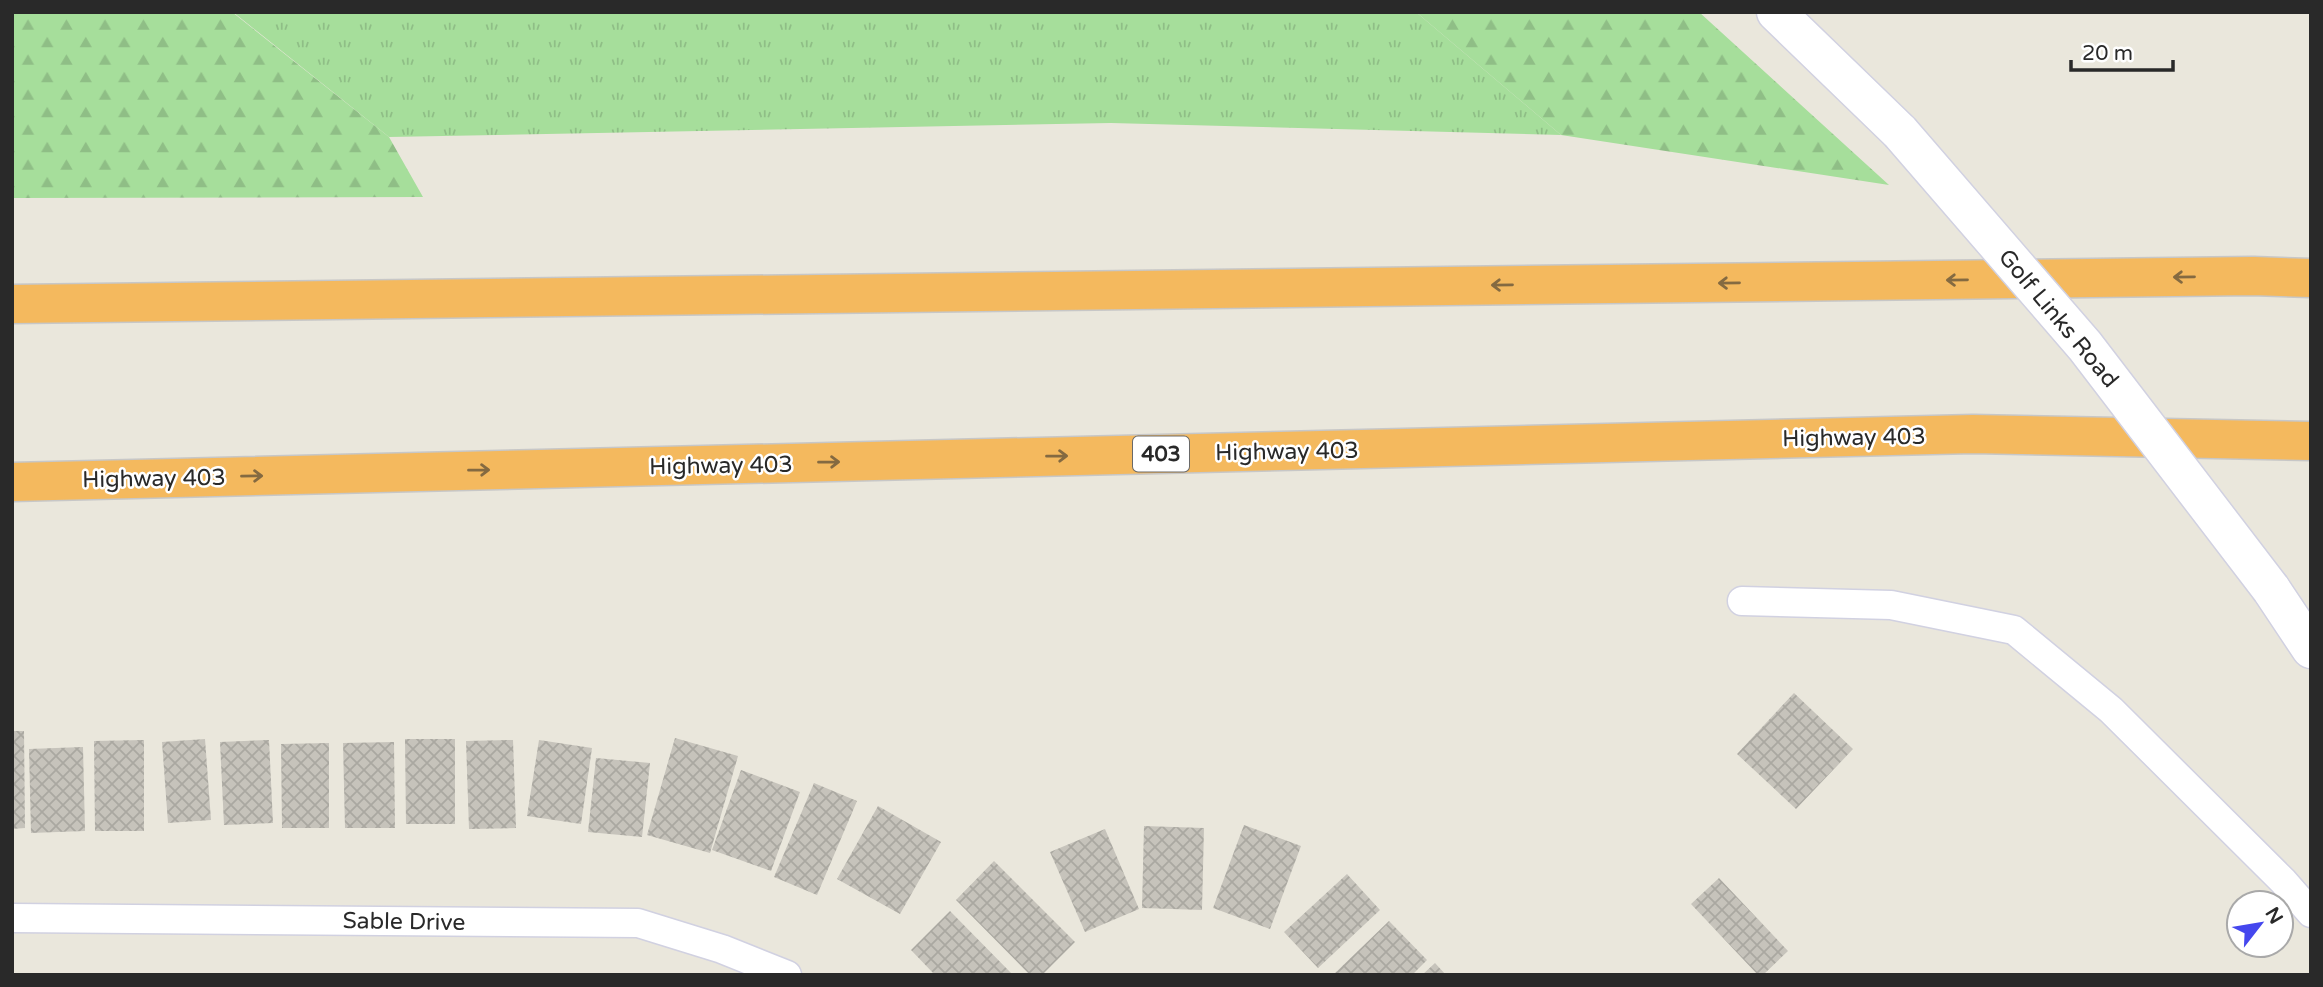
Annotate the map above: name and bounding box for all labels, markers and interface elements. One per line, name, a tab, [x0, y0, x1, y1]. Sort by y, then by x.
scale bar	[2071, 28, 2172, 72]
text: 20 m	[2082, 41, 2133, 66]
street label: Golf Links Road	[1992, 244, 2124, 394]
one-way arrow	[2173, 270, 2196, 284]
one-way arrow	[1946, 273, 1969, 287]
one-way arrow	[1718, 276, 1741, 289]
one-way arrow	[1491, 279, 1514, 292]
street label: Highway 403	[1782, 423, 1926, 453]
road number: 403	[1133, 436, 1189, 472]
street label: Highway 403	[1215, 437, 1359, 467]
one-way arrow	[1045, 450, 1068, 463]
street label: Highway 403	[649, 451, 793, 481]
one-way arrow	[818, 455, 841, 469]
street label: Highway 403	[82, 464, 226, 494]
one-way arrow	[468, 464, 491, 477]
one-way arrow	[240, 469, 263, 482]
north arrow	[2225, 889, 2295, 959]
text: N	[2260, 904, 2287, 928]
street label: Sable Drive	[342, 907, 466, 937]

